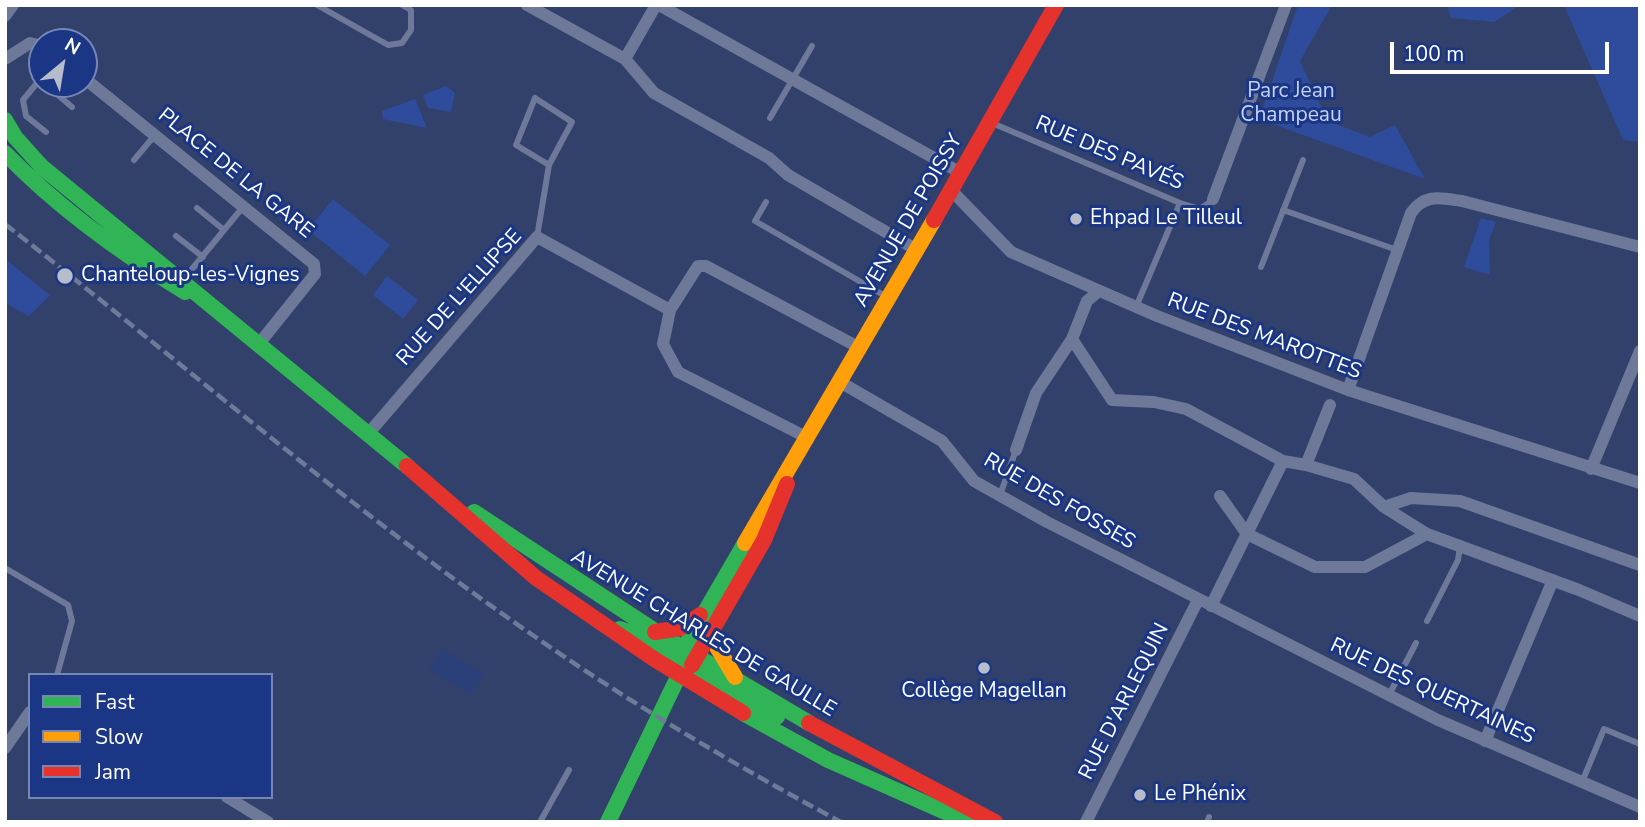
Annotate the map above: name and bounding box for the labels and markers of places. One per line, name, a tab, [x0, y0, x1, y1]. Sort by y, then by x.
place label: Ehpad Le Tilleul	[1090, 206, 1242, 232]
marker: Ehpad Le Tilleul	[1068, 211, 1084, 227]
place label: Chanteloup-les-Vignes	[81, 263, 300, 289]
marker: Chanteloup-les-Vignes	[55, 266, 75, 286]
marker: Collège Magellan	[976, 660, 992, 676]
place label: Collège Magellan	[901, 679, 1067, 705]
place label: Le Phénix	[1154, 782, 1246, 808]
marker: Le Phénix	[1132, 787, 1148, 803]

